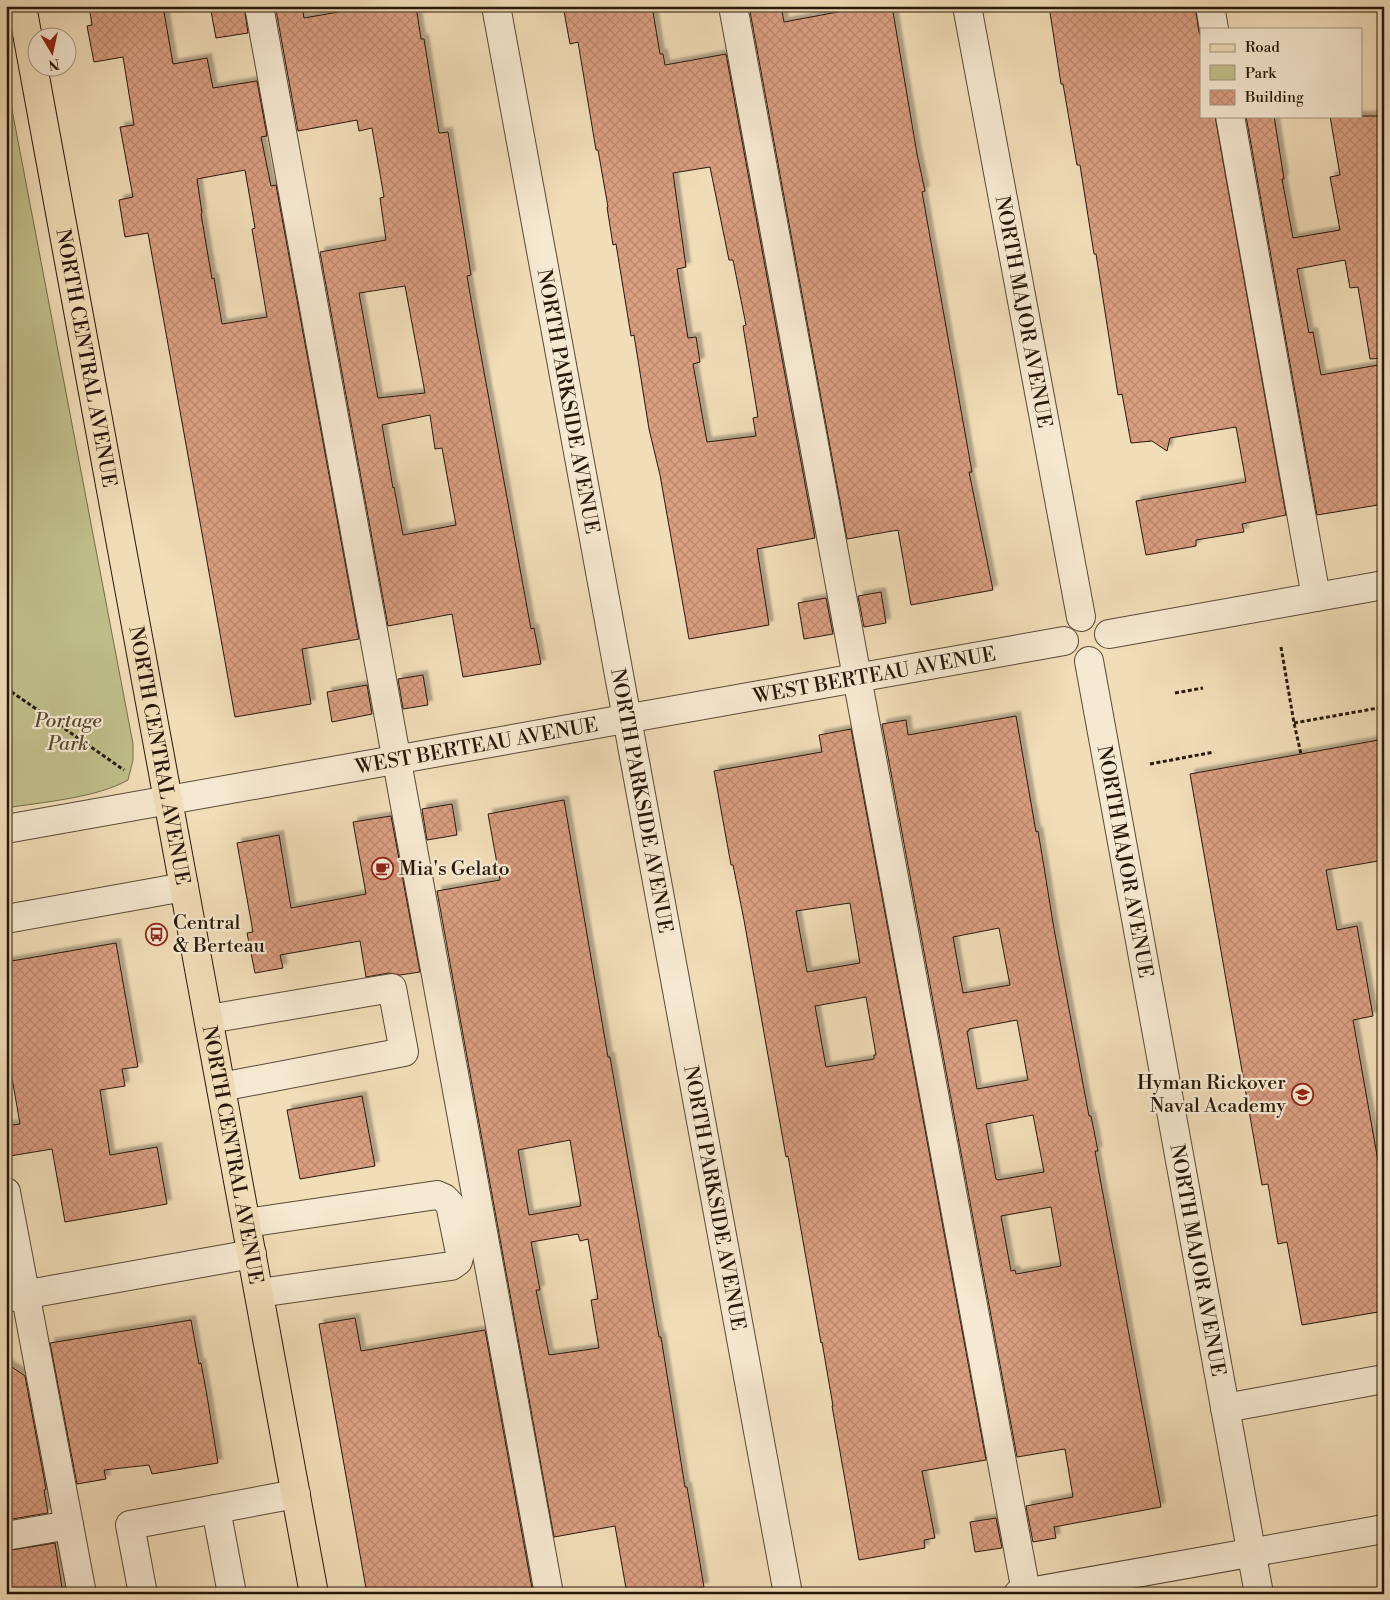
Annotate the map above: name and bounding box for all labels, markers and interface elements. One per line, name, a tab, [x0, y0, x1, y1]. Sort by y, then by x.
north arrow	[28, 28, 78, 78]
legend	[1200, 28, 1362, 118]
text: Road	[1245, 38, 1280, 57]
text: N	[47, 54, 61, 74]
text: Park	[1245, 64, 1277, 83]
text: Building	[1244, 88, 1304, 107]
street label: NORTH MAJOR AVENUE	[989, 194, 1056, 430]
street label: NORTH CENTRAL AVENUE	[49, 227, 121, 490]
street label: NORTH PARKSIDE AVENUE	[531, 267, 604, 536]
street label: NORTH CENTRAL AVENUE	[122, 624, 194, 887]
street label: WEST BERTEAU AVENUE	[750, 642, 998, 710]
street label: NORTH PARKSIDE AVENUE	[604, 666, 677, 935]
park label: Portage Park	[34, 709, 102, 757]
street label: WEST BERTEAU AVENUE	[353, 713, 600, 781]
street label: NORTH MAJOR AVENUE	[1091, 744, 1158, 980]
cafe icon: Mia's Gelato	[371, 856, 395, 880]
place label: Mia's Gelato	[399, 857, 510, 882]
place label: Central & Berteau	[173, 911, 266, 959]
bus stop icon: Central & Berteau	[145, 922, 169, 946]
street label: NORTH CENTRAL AVENUE	[196, 1024, 268, 1286]
street label: NORTH PARKSIDE AVENUE	[677, 1064, 750, 1333]
place label: Hyman Rickover Naval Academy	[1137, 1071, 1286, 1119]
school or university icon: Hyman Rickover Naval Academy	[1290, 1082, 1314, 1106]
street label: NORTH MAJOR AVENUE	[1163, 1142, 1230, 1379]

